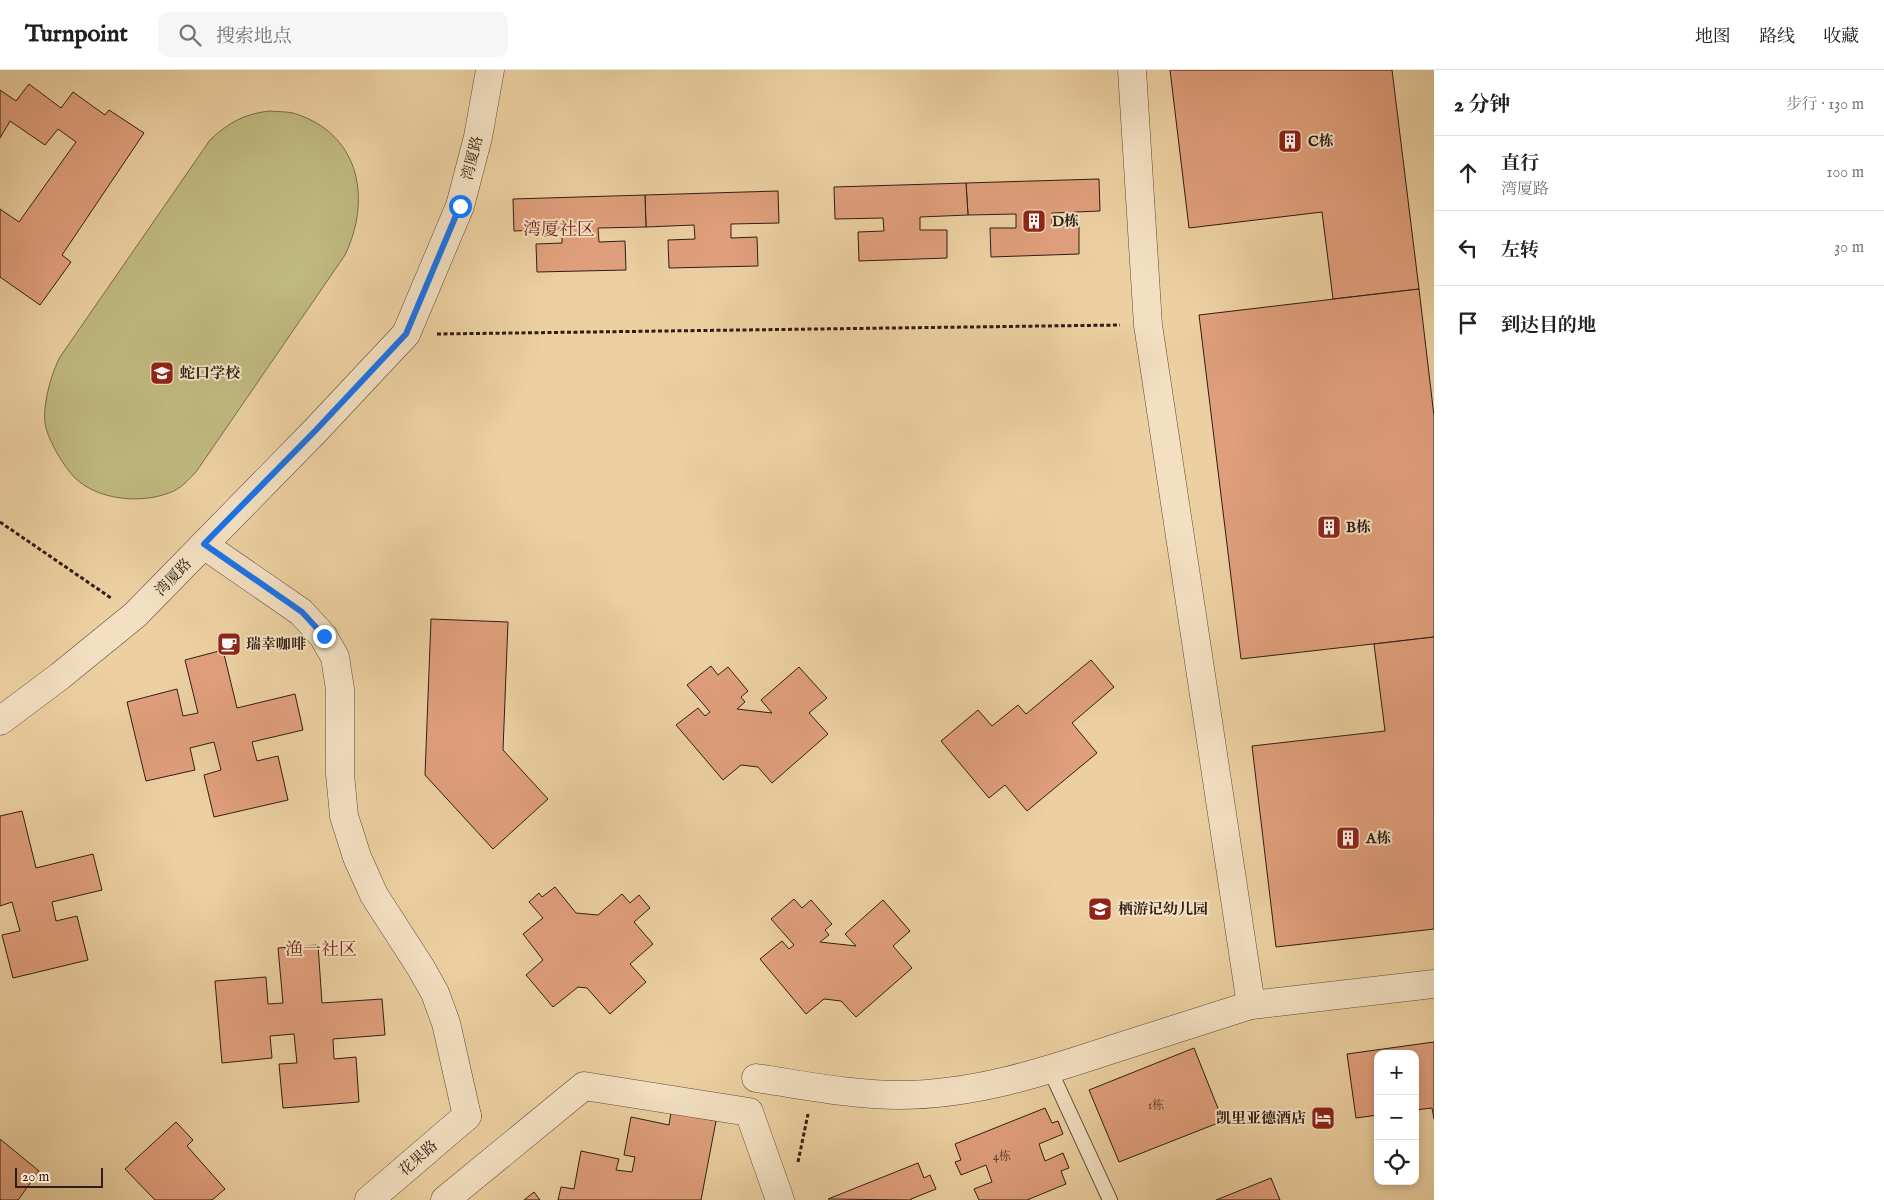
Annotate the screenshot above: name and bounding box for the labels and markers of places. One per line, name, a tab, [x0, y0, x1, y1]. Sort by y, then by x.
building icon: C栋	[1277, 128, 1303, 154]
place label: C栋	[1308, 132, 1334, 151]
building icon: D栋	[1021, 208, 1047, 234]
place label: D栋	[1052, 212, 1079, 231]
school or university icon: 蛇口学校	[149, 360, 175, 386]
place label: 蛇口学校	[180, 364, 241, 383]
building icon: B栋	[1316, 514, 1342, 540]
place label: B栋	[1346, 518, 1371, 537]
cafe icon: 瑞幸咖啡	[216, 631, 242, 657]
place label: 瑞幸咖啡	[246, 635, 306, 654]
building icon: A栋	[1335, 825, 1361, 851]
place label: A栋	[1365, 829, 1391, 848]
school or university icon: 栖游记幼儿园	[1087, 896, 1113, 922]
place label: 栖游记幼儿园	[1118, 900, 1208, 919]
hotel icon: 凯里亚德酒店	[1310, 1105, 1336, 1131]
place label: 凯里亚德酒店	[1216, 1109, 1306, 1128]

